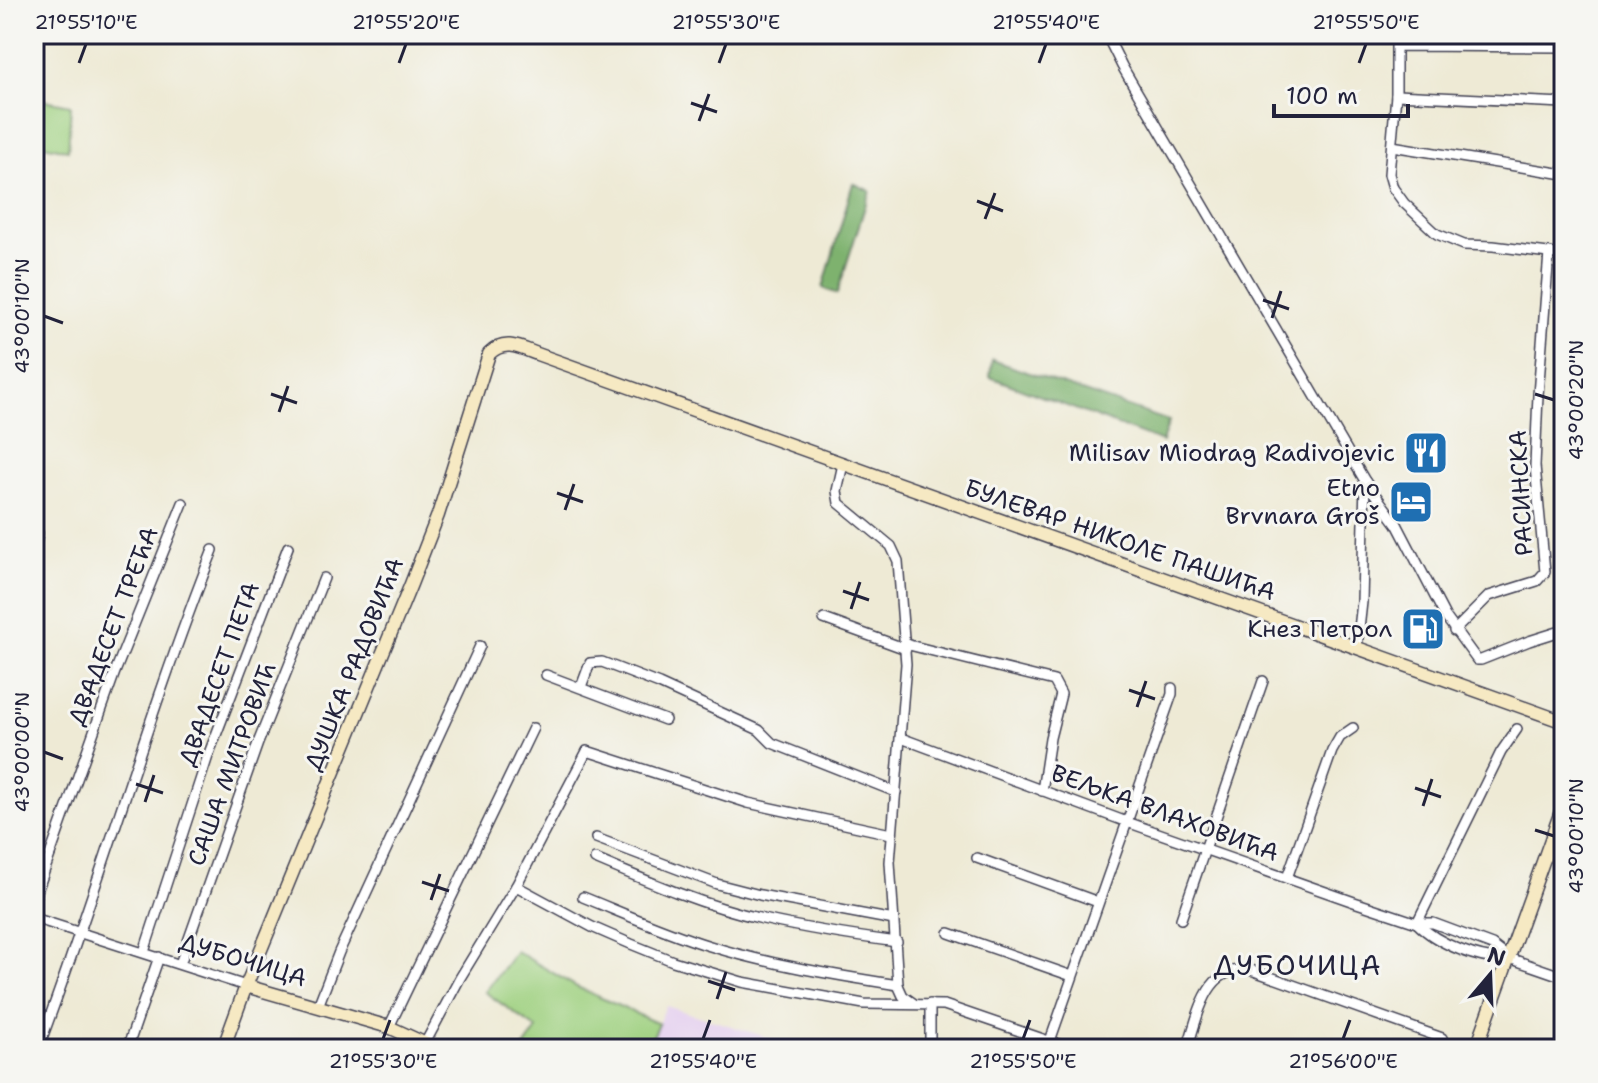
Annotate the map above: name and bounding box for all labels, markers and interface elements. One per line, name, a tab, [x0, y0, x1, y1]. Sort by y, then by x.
text: 21°55'10"E	[34, 9, 138, 35]
text: 21°55'20"E	[352, 9, 460, 35]
text: 21°55'30"E	[672, 9, 780, 35]
text: 21°55'40"E	[992, 9, 1100, 35]
text: 21°55'50"E	[1312, 9, 1420, 35]
scale bar	[1274, 68, 1408, 118]
text: 100 m	[1286, 80, 1358, 112]
text: 43°00'10"N	[9, 258, 35, 374]
text: 43°00'20"N	[1563, 340, 1589, 460]
restaurant icon: Milisav Miodrag Radivojevic	[1402, 429, 1450, 477]
street label: РАСИНСКА	[1502, 429, 1540, 557]
place label: Milisav Miodrag Radivojevic	[1069, 437, 1395, 469]
street label: БУЛЕВАР НИКОЛЕ ПАШИЋА	[960, 472, 1280, 608]
place label: Etno Brvnara Groš	[1225, 472, 1380, 532]
hotel icon: Etno Brvnara Groš	[1387, 478, 1435, 526]
street label: ДВАДЕСЕТ ТРЕЋА	[60, 522, 166, 730]
street label: ДУШКА РАДОВИЋА	[297, 553, 411, 775]
street label: ДВАДЕСЕТ ПЕТА	[171, 578, 267, 770]
fuel station icon: Кнез Петрол	[1399, 605, 1447, 653]
place label: Кнез Петрол	[1247, 613, 1392, 645]
street label: САША МИТРОВИЋ	[180, 658, 284, 870]
text: 43°00'00"N	[9, 692, 35, 812]
street label: ВЕЉКА ВЛАХОВИЋА	[1047, 757, 1283, 869]
text: 43°00'10"N	[1563, 778, 1589, 894]
street label: ДУБОЧИЦА	[176, 926, 310, 994]
north arrow	[1450, 935, 1530, 1015]
text: N	[1483, 940, 1509, 973]
district label: ДУБОЧИЦА	[1213, 946, 1383, 984]
text: 21°55'30"E	[329, 1048, 437, 1074]
text: 21°55'40"E	[649, 1048, 757, 1074]
text: 21°55'50"E	[969, 1048, 1077, 1074]
text: 21°56'00"E	[1288, 1048, 1398, 1074]

